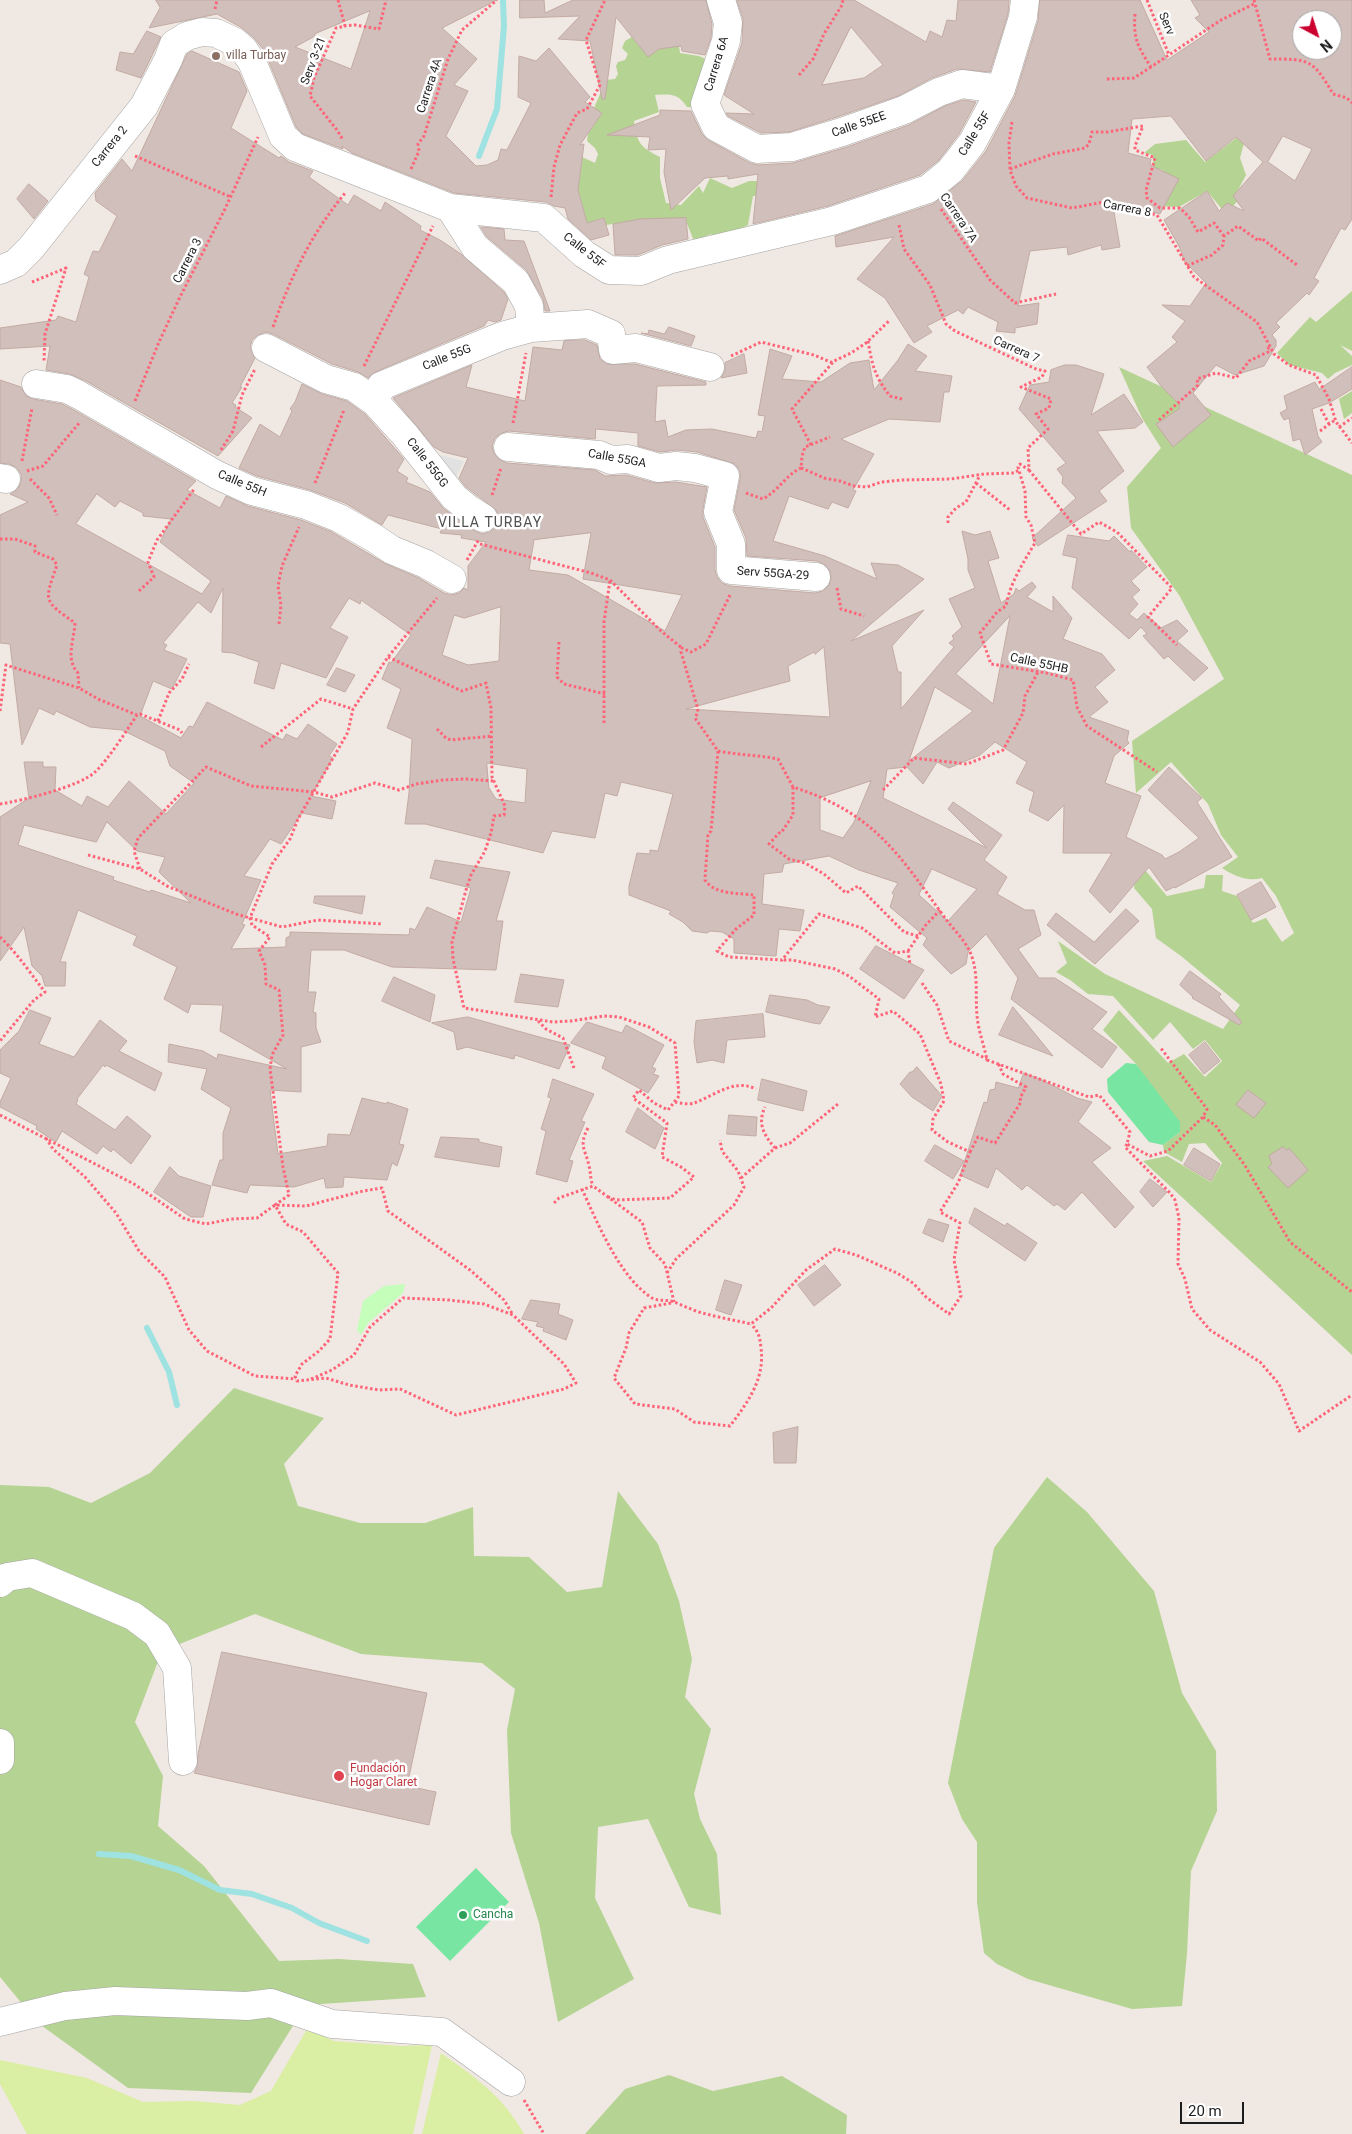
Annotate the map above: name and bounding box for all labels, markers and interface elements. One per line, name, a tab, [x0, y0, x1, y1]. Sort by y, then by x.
street label: Serv	[1155, 10, 1177, 38]
north arrow	[1292, 10, 1342, 60]
street label: Serv 3-21	[298, 35, 330, 87]
street label: Carrera 6A	[702, 35, 732, 93]
text: N	[1317, 36, 1335, 55]
place label: villa Turbay	[226, 49, 286, 63]
marker: villa Turbay	[210, 50, 222, 62]
street label: Carrera 4A	[414, 57, 446, 115]
street label: Calle 55EE	[830, 109, 888, 141]
street label: Calle 55F	[956, 109, 994, 159]
street label: Carrera 2	[89, 124, 131, 170]
street label: Carrera 7A	[936, 190, 980, 246]
street label: Carrera 8	[1102, 197, 1152, 221]
street label: Calle 55F	[560, 230, 608, 272]
street label: Carrera 3	[171, 236, 205, 286]
street label: Carrera 7	[991, 333, 1041, 367]
street label: Calle 55G	[421, 342, 473, 374]
street label: Calle 55GG	[403, 435, 451, 491]
street label: Calle 55GA	[587, 447, 647, 471]
street label: Calle 55H	[215, 468, 269, 500]
district label: VILLA TURBAY	[436, 515, 544, 531]
street label: Serv 55GA-29	[736, 564, 810, 584]
street label: Calle 55HB	[1009, 651, 1069, 677]
place label: Fundación Hogar Claret	[350, 1762, 417, 1790]
marker: Fundación Hogar Claret	[332, 1769, 346, 1783]
place label: Cancha	[473, 1908, 513, 1922]
marker: Cancha	[457, 1909, 469, 1921]
scale bar	[1182, 2092, 1246, 2124]
text: 20 m	[1188, 2102, 1222, 2120]

